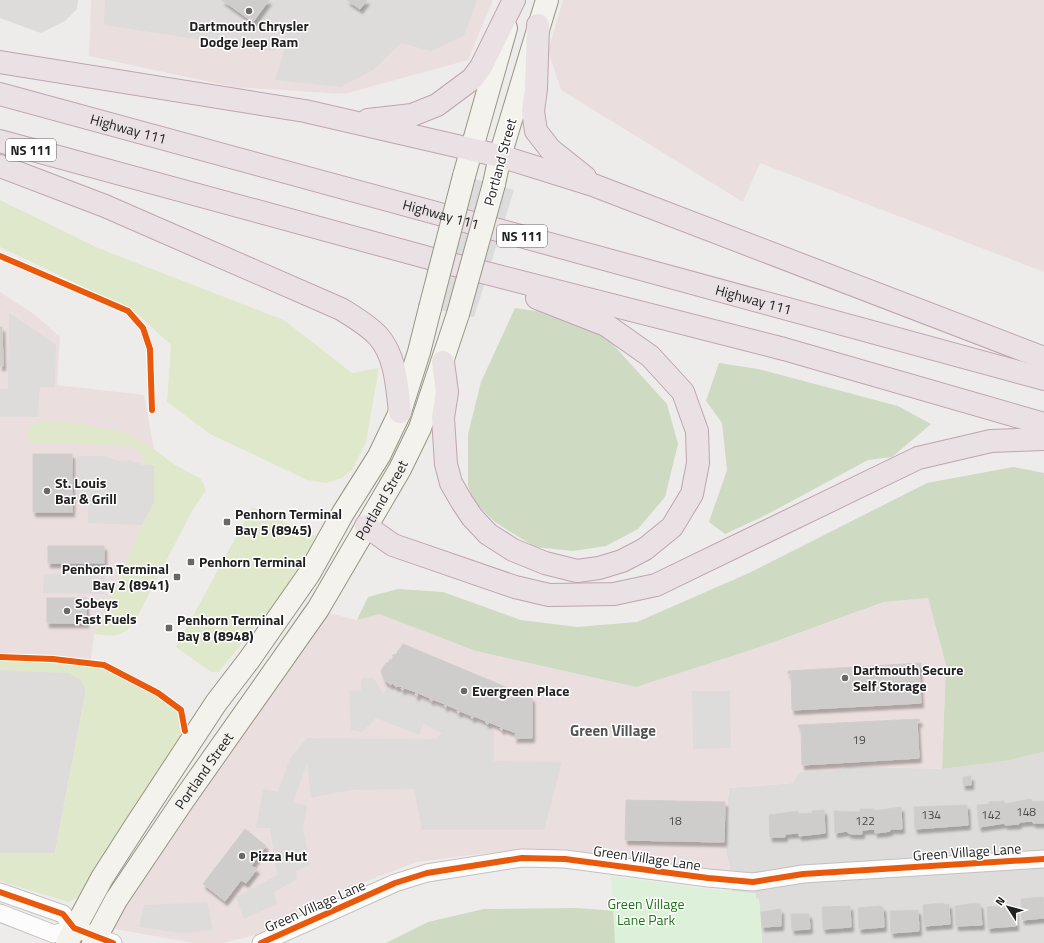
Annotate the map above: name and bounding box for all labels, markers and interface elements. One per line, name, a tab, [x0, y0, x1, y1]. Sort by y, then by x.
marker: Dartmouth Chrysler Dodge Jeep Ram	[244, 6, 254, 16]
place label: Dartmouth Chrysler Dodge Jeep Ram	[189, 15, 309, 52]
street label: Highway 111	[88, 108, 169, 149]
street label: Portland Street	[478, 116, 521, 208]
road number: NS 111	[6, 139, 56, 161]
street label: Highway 111	[401, 193, 481, 234]
road number: NS 111	[497, 225, 547, 247]
street label: Highway 111	[713, 279, 794, 320]
street label: Portland Street	[349, 456, 413, 544]
place label: St. Louis Bar & Grill	[55, 472, 117, 509]
marker: St. Louis Bar & Grill	[42, 486, 52, 496]
place label: Penhorn Terminal Bay 5 (8945)	[235, 503, 342, 540]
marker: Penhorn Terminal Bay 5 (8945)	[222, 517, 232, 527]
place label: Penhorn Terminal	[199, 551, 306, 572]
marker: Penhorn Terminal	[186, 557, 196, 567]
place label: Penhorn Terminal Bay 2 (8941)	[62, 558, 169, 595]
marker: Penhorn Terminal Bay 2 (8941)	[172, 572, 182, 582]
place label: Sobeys Fast Fuels	[75, 592, 137, 629]
marker: Sobeys Fast Fuels	[62, 606, 72, 616]
place label: Penhorn Terminal Bay 8 (8948)	[177, 609, 284, 646]
marker: Penhorn Terminal Bay 8 (8948)	[164, 623, 174, 633]
place label: Dartmouth Secure Self Storage	[853, 659, 963, 696]
marker: Dartmouth Secure Self Storage	[840, 673, 850, 683]
place label: Evergreen Place	[472, 680, 569, 701]
marker: Evergreen Place	[459, 686, 469, 696]
district label: Green Village	[570, 719, 656, 742]
street label: Portland Street	[169, 728, 238, 813]
house number: 19	[852, 730, 866, 749]
house number: 148	[1016, 802, 1036, 821]
house number: 134	[921, 805, 941, 824]
house number: 142	[981, 805, 1001, 824]
house number: 18	[668, 811, 682, 830]
house number: 122	[855, 811, 875, 830]
street label: Green Village Lane	[912, 837, 1022, 866]
street label: Green Village Lane	[592, 840, 702, 875]
place label: Pizza Hut	[250, 845, 307, 866]
marker: Pizza Hut	[237, 851, 247, 861]
street label: Green Village Lane	[261, 874, 369, 937]
north arrow	[988, 887, 1028, 927]
park label: Green Village Lane Park	[607, 893, 685, 930]
text: N	[991, 893, 1009, 909]

